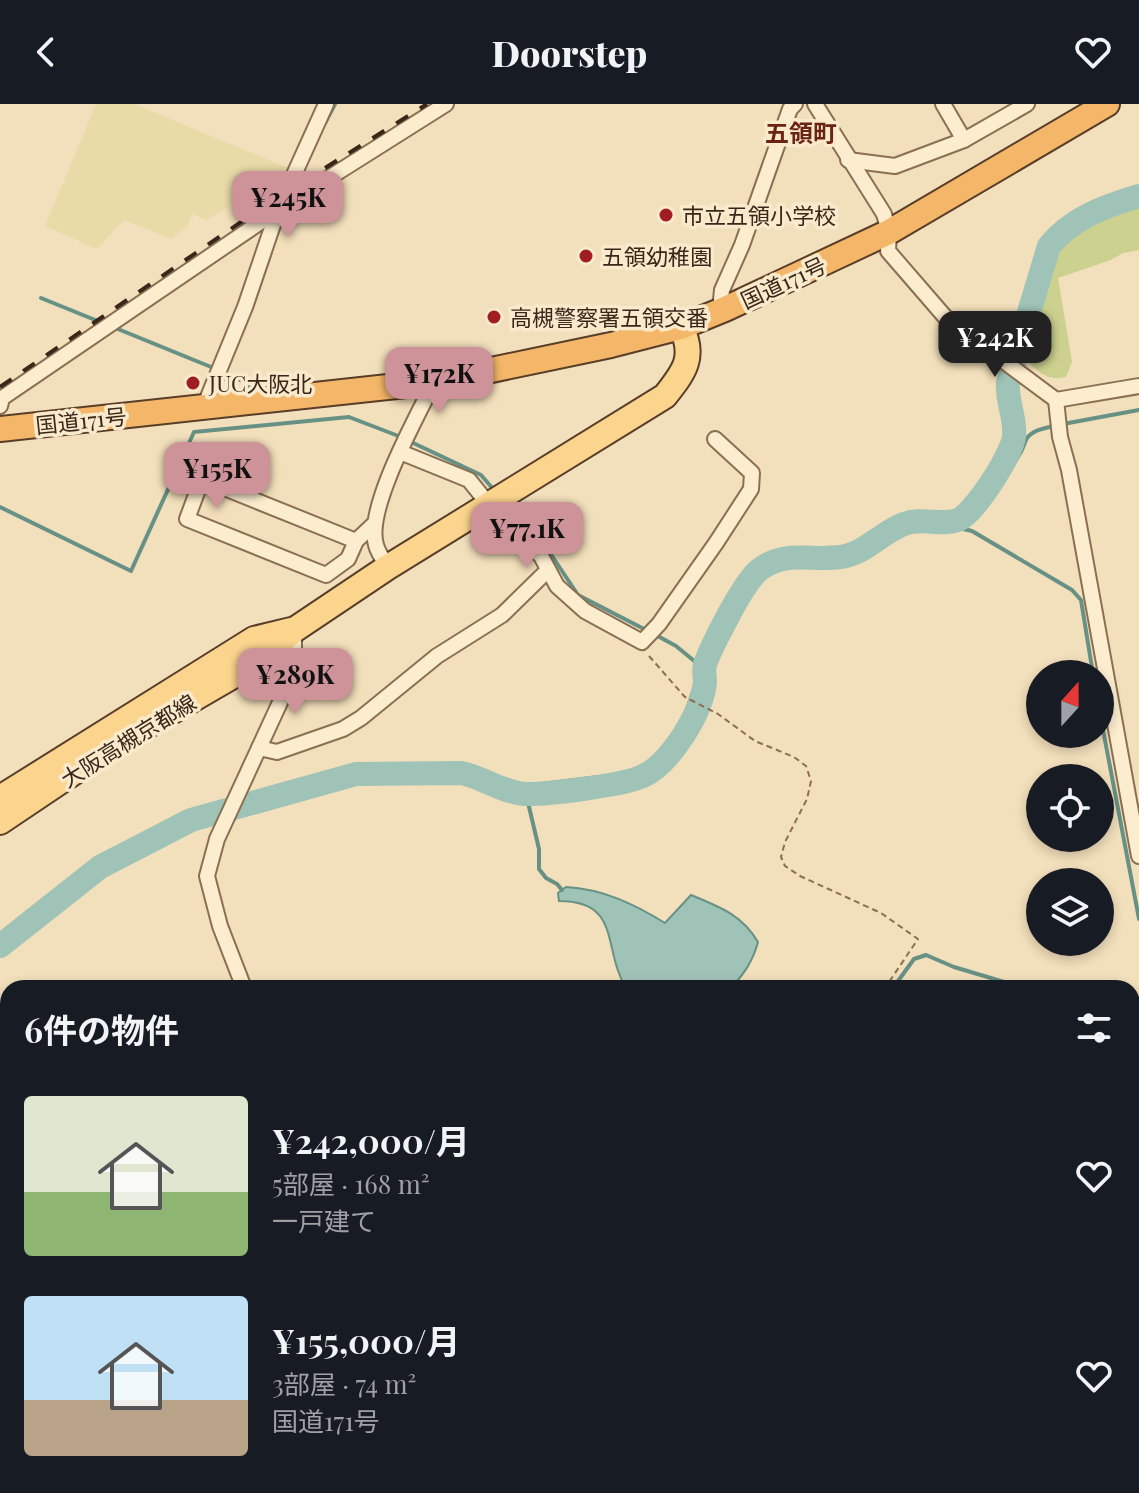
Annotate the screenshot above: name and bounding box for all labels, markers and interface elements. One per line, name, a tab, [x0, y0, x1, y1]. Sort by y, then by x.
text: Doorstep	[492, 28, 647, 76]
icon: back	[24, 30, 68, 74]
icon: heart	[1071, 30, 1115, 74]
district label: 五領町	[765, 116, 837, 148]
pin: ¥245K	[232, 171, 344, 239]
text: ¥245K	[250, 179, 326, 214]
place label: 市立五領小学校	[682, 200, 836, 230]
marker: 市立五領小学校	[657, 206, 675, 224]
place label: 五領幼稚園	[602, 241, 712, 271]
marker: 五領幼稚園	[577, 247, 595, 265]
street label: 国道171号	[735, 249, 831, 315]
place label: 高槻警察署五領交番	[510, 302, 708, 332]
marker: 高槻警察署五領交番	[485, 308, 503, 326]
pin: ¥242K	[939, 311, 1051, 379]
text: ¥242K	[956, 319, 1034, 354]
pin: ¥172K	[383, 347, 495, 415]
text: ¥172K	[403, 355, 475, 390]
place label: JUC大阪北	[208, 368, 312, 398]
marker: JUC大阪北	[184, 374, 202, 392]
street label: 国道171号	[34, 400, 128, 440]
pin: ¥155K	[161, 442, 273, 510]
text: ¥155K	[182, 450, 252, 485]
pin: ¥77.1K	[462, 502, 592, 570]
text: ¥77.1K	[489, 510, 565, 545]
pin: ¥289K	[239, 648, 351, 716]
text: ¥289K	[256, 656, 334, 691]
north arrow	[1026, 660, 1114, 748]
map controls	[1026, 660, 1114, 956]
street label: 大阪高槻京都線	[55, 686, 201, 794]
button: locate	[1026, 764, 1114, 852]
button: layers	[1026, 868, 1114, 956]
text: 6件の物件	[24, 1006, 179, 1052]
icon: filters	[1072, 1006, 1116, 1050]
text: ¥242,000/月	[272, 1117, 470, 1163]
icon: home	[88, 1128, 184, 1224]
icon: heart	[1072, 1154, 1116, 1198]
text: 5部屋 · 168 m²	[272, 1166, 430, 1201]
text: 一戸建て	[272, 1203, 376, 1238]
text: ¥155,000/月	[272, 1317, 460, 1363]
icon: home	[88, 1328, 184, 1424]
icon: heart	[1072, 1354, 1116, 1398]
text: 3部屋 · 74 m²	[272, 1366, 416, 1401]
text: 国道171号	[272, 1403, 380, 1438]

